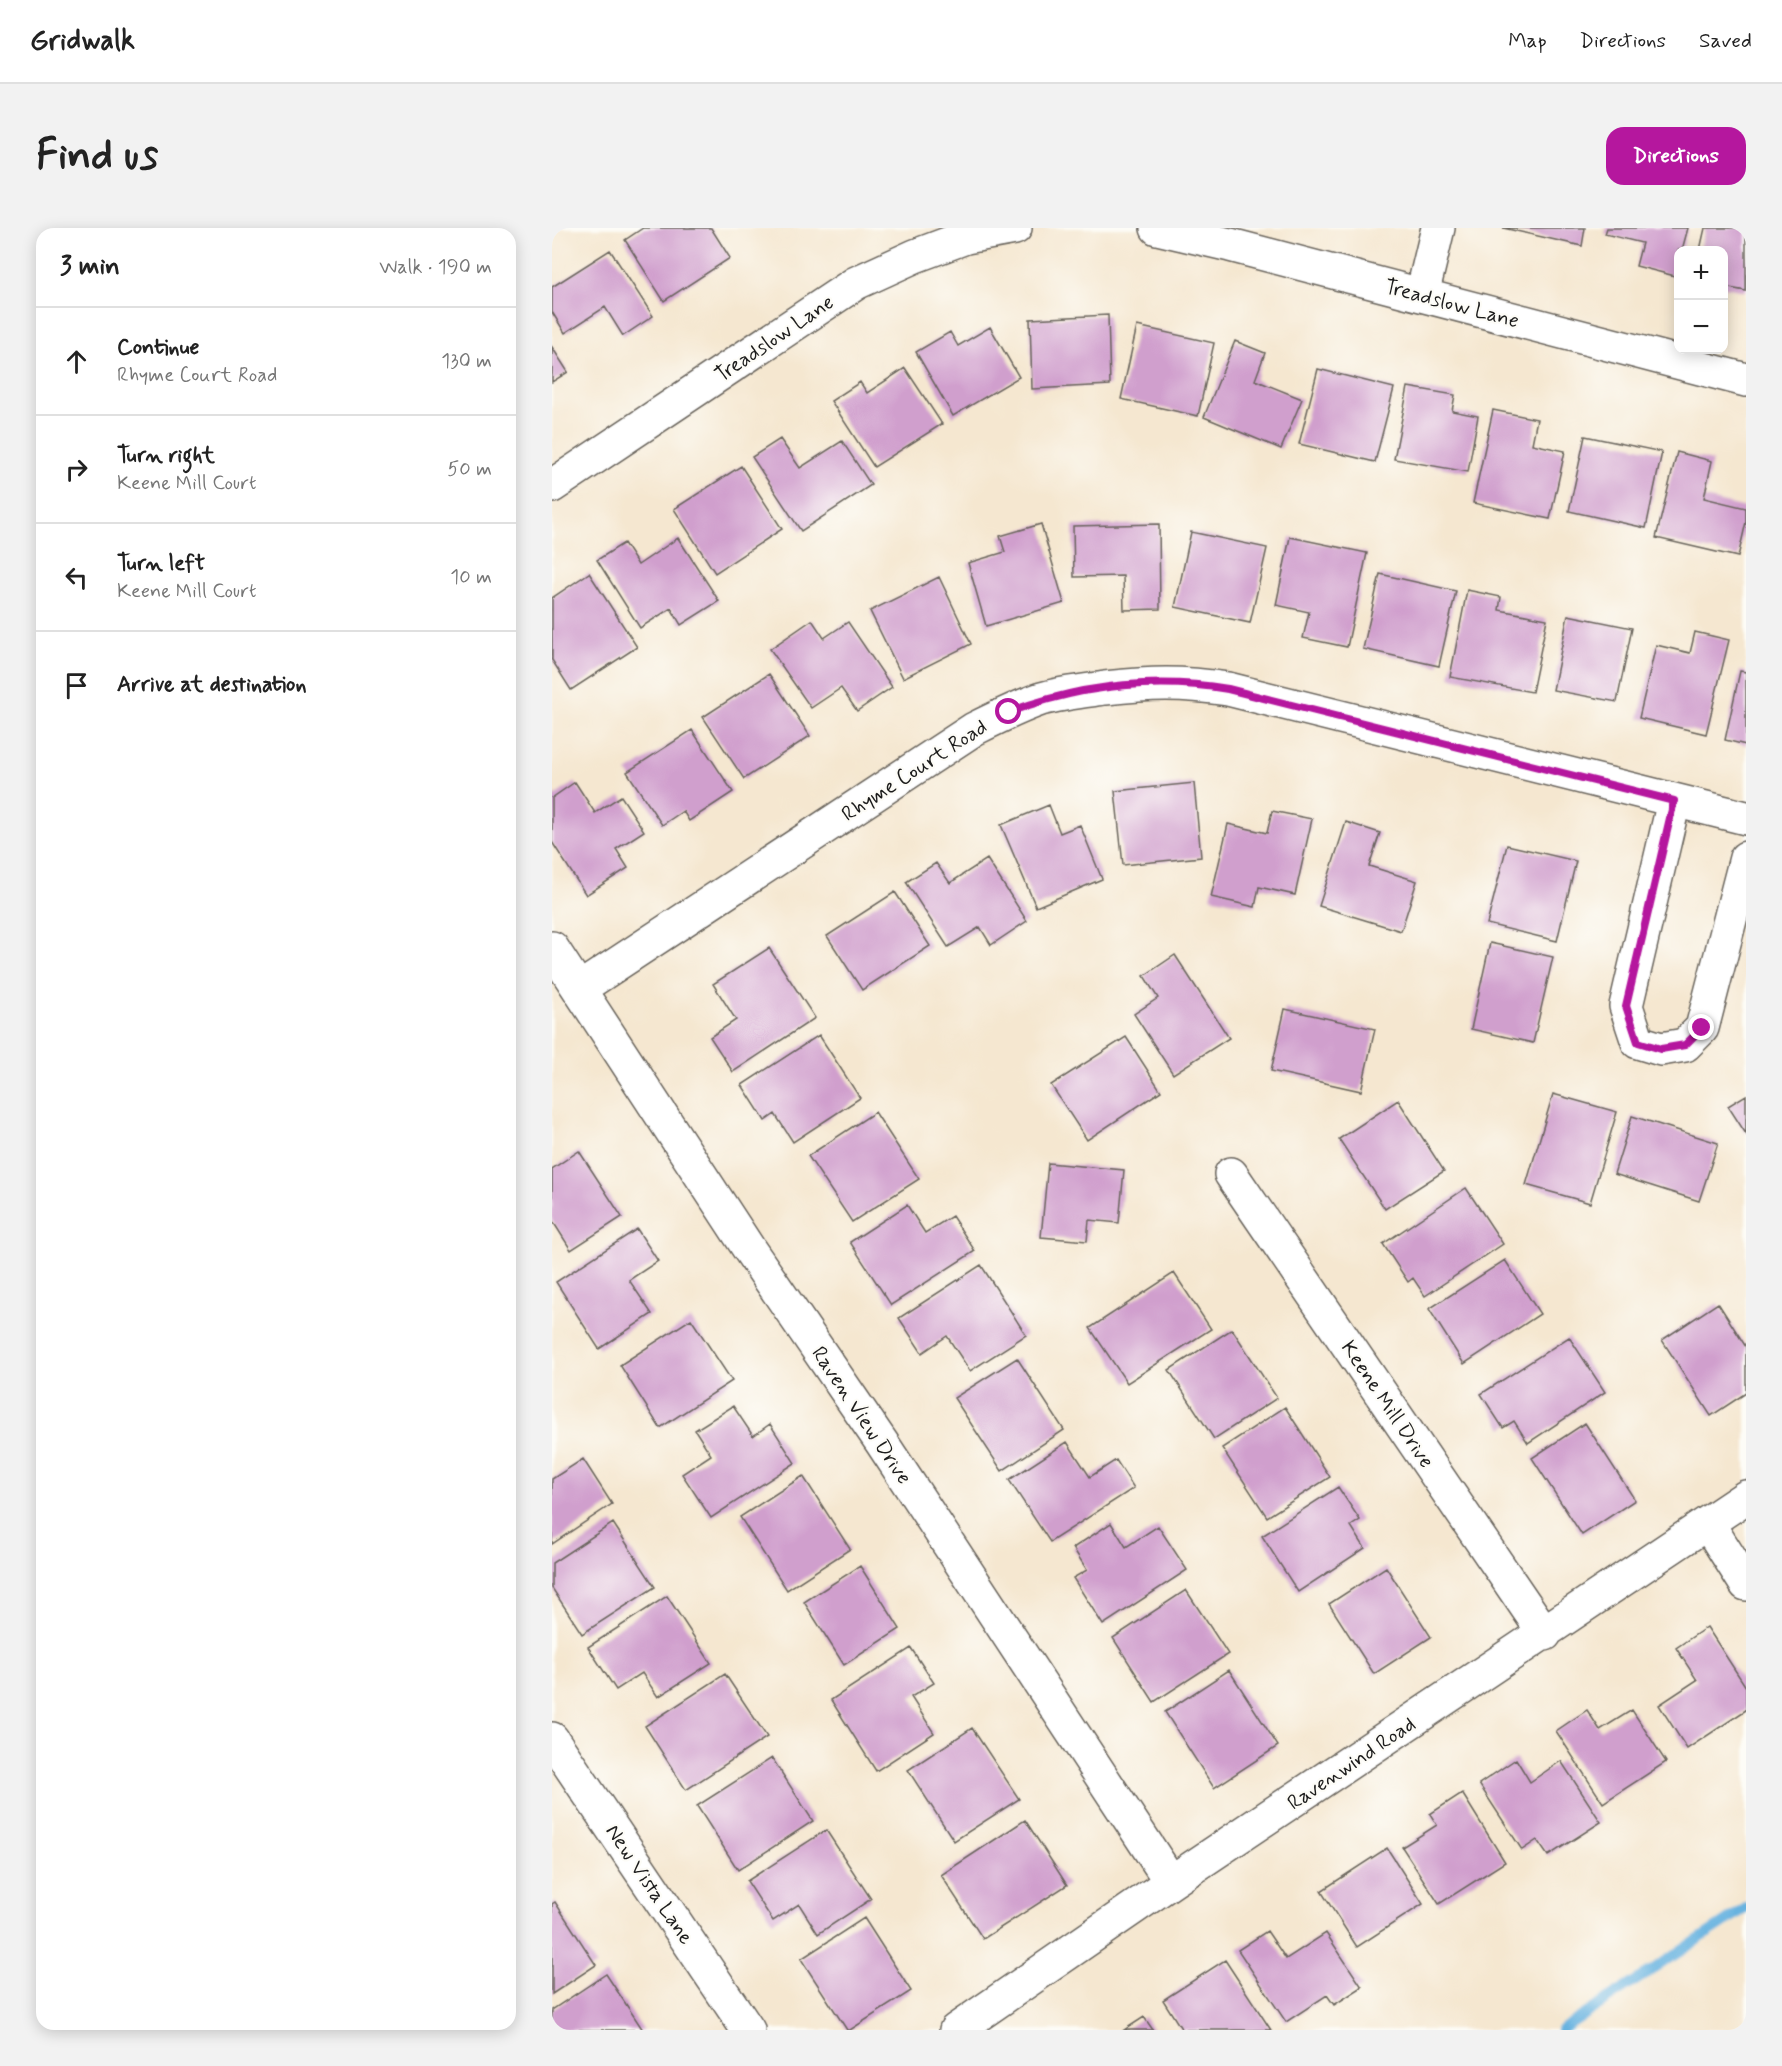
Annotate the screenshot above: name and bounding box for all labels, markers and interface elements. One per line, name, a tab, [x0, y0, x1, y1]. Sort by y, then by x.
text: Gridwalk	[30, 23, 135, 60]
text: Map	[1508, 27, 1547, 55]
text: Directions	[1580, 27, 1666, 55]
text: Saved	[1699, 27, 1752, 55]
button: Directions	[1606, 127, 1746, 185]
text: Find us	[36, 129, 158, 184]
map controls	[1674, 246, 1728, 354]
button: +	[1674, 246, 1728, 300]
text: 3 min	[60, 250, 120, 284]
text: Walk · 190 m	[379, 254, 492, 281]
street label: Treadslow Lane	[1381, 273, 1522, 335]
street label: Treadslow Lane	[709, 289, 840, 389]
button: −	[1674, 300, 1728, 354]
text: Continue	[117, 334, 199, 362]
icon: ahead	[60, 345, 93, 378]
text: 130 m	[441, 348, 492, 375]
text: Rhyme Court Road	[117, 362, 277, 389]
text: Turn right	[117, 442, 215, 470]
icon: right	[60, 453, 93, 486]
text: 50 m	[447, 456, 492, 483]
text: Keene Mill Court	[117, 470, 256, 497]
text: Turn left	[117, 550, 205, 578]
icon: left	[60, 561, 93, 594]
text: 10 m	[450, 564, 492, 591]
text: Keene Mill Court	[117, 578, 256, 605]
icon: arrive	[60, 669, 93, 702]
text: Arrive at destination	[117, 671, 307, 699]
route start	[995, 698, 1021, 724]
street label: Rhyme Court Road	[836, 713, 993, 828]
route end	[1688, 1014, 1714, 1040]
street label: Keene Mill Drive	[1334, 1335, 1440, 1474]
street label: Raven View Drive	[805, 1341, 918, 1490]
street label: Ravenwind Road	[1282, 1711, 1421, 1817]
street label: New Vista Lane	[599, 1819, 700, 1950]

